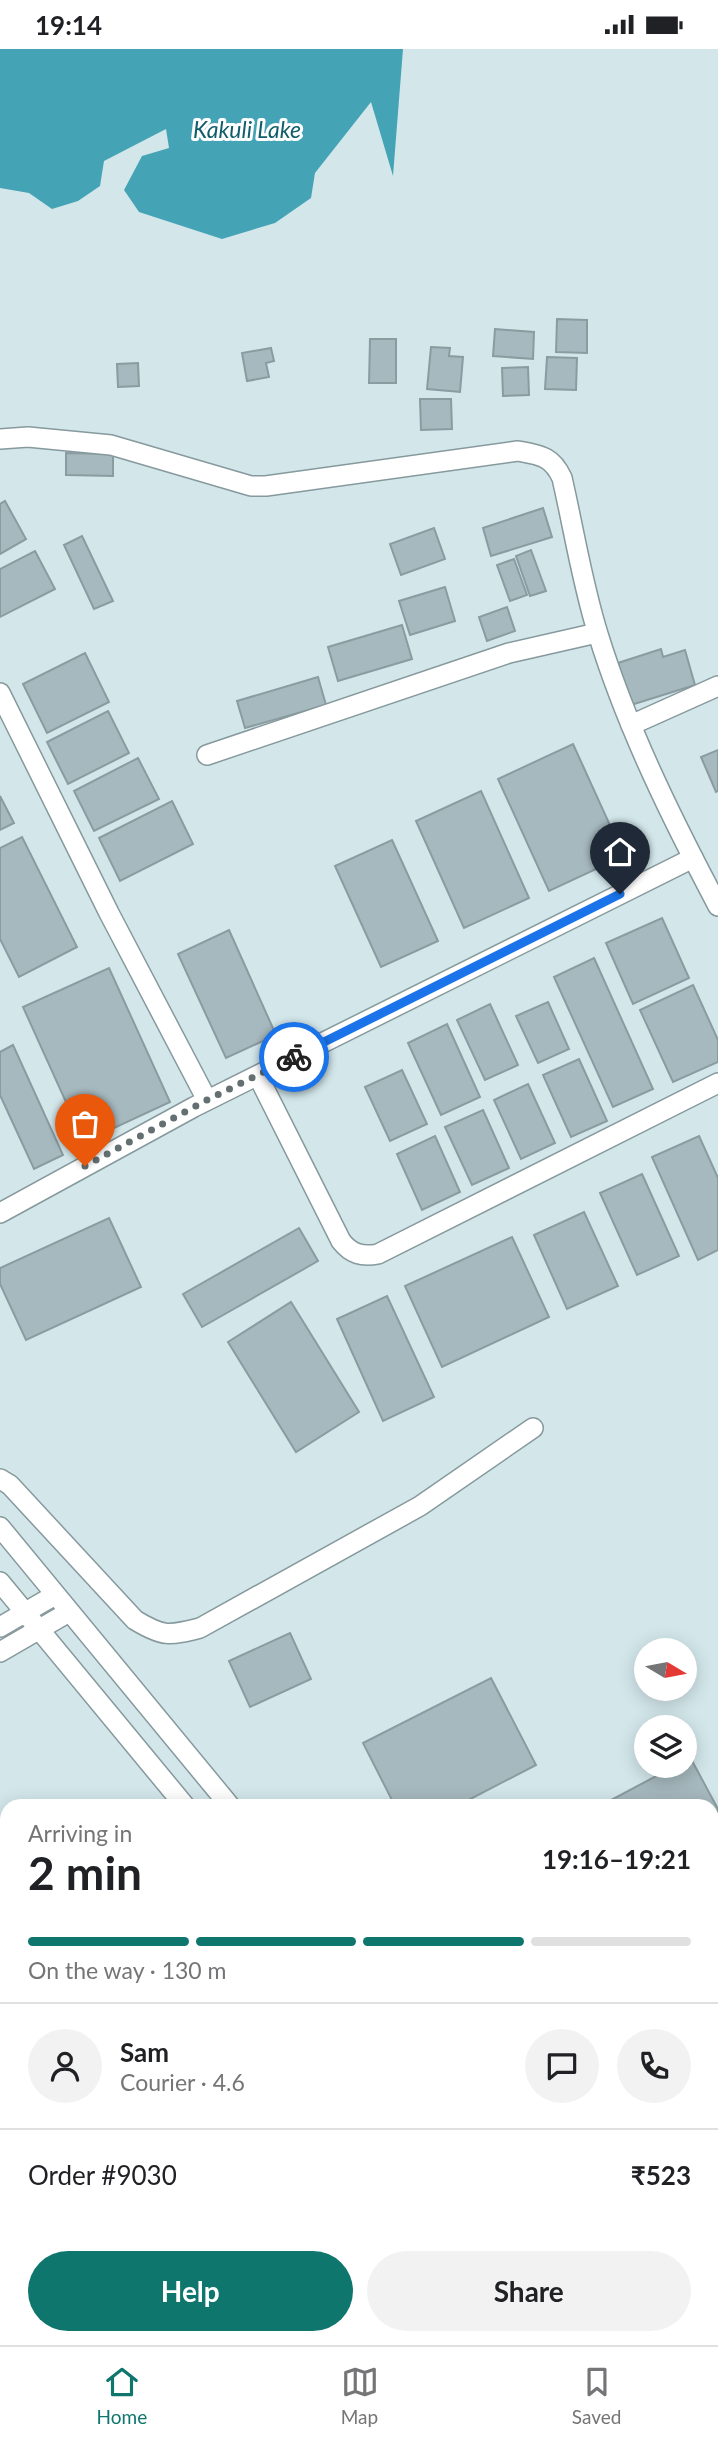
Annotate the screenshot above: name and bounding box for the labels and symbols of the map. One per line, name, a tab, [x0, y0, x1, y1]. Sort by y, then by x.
water label: Kakuli Lake	[193, 115, 301, 143]
pin	[590, 822, 650, 894]
courier	[259, 1022, 329, 1092]
pin	[55, 1094, 115, 1166]
north arrow	[634, 1638, 696, 1701]

